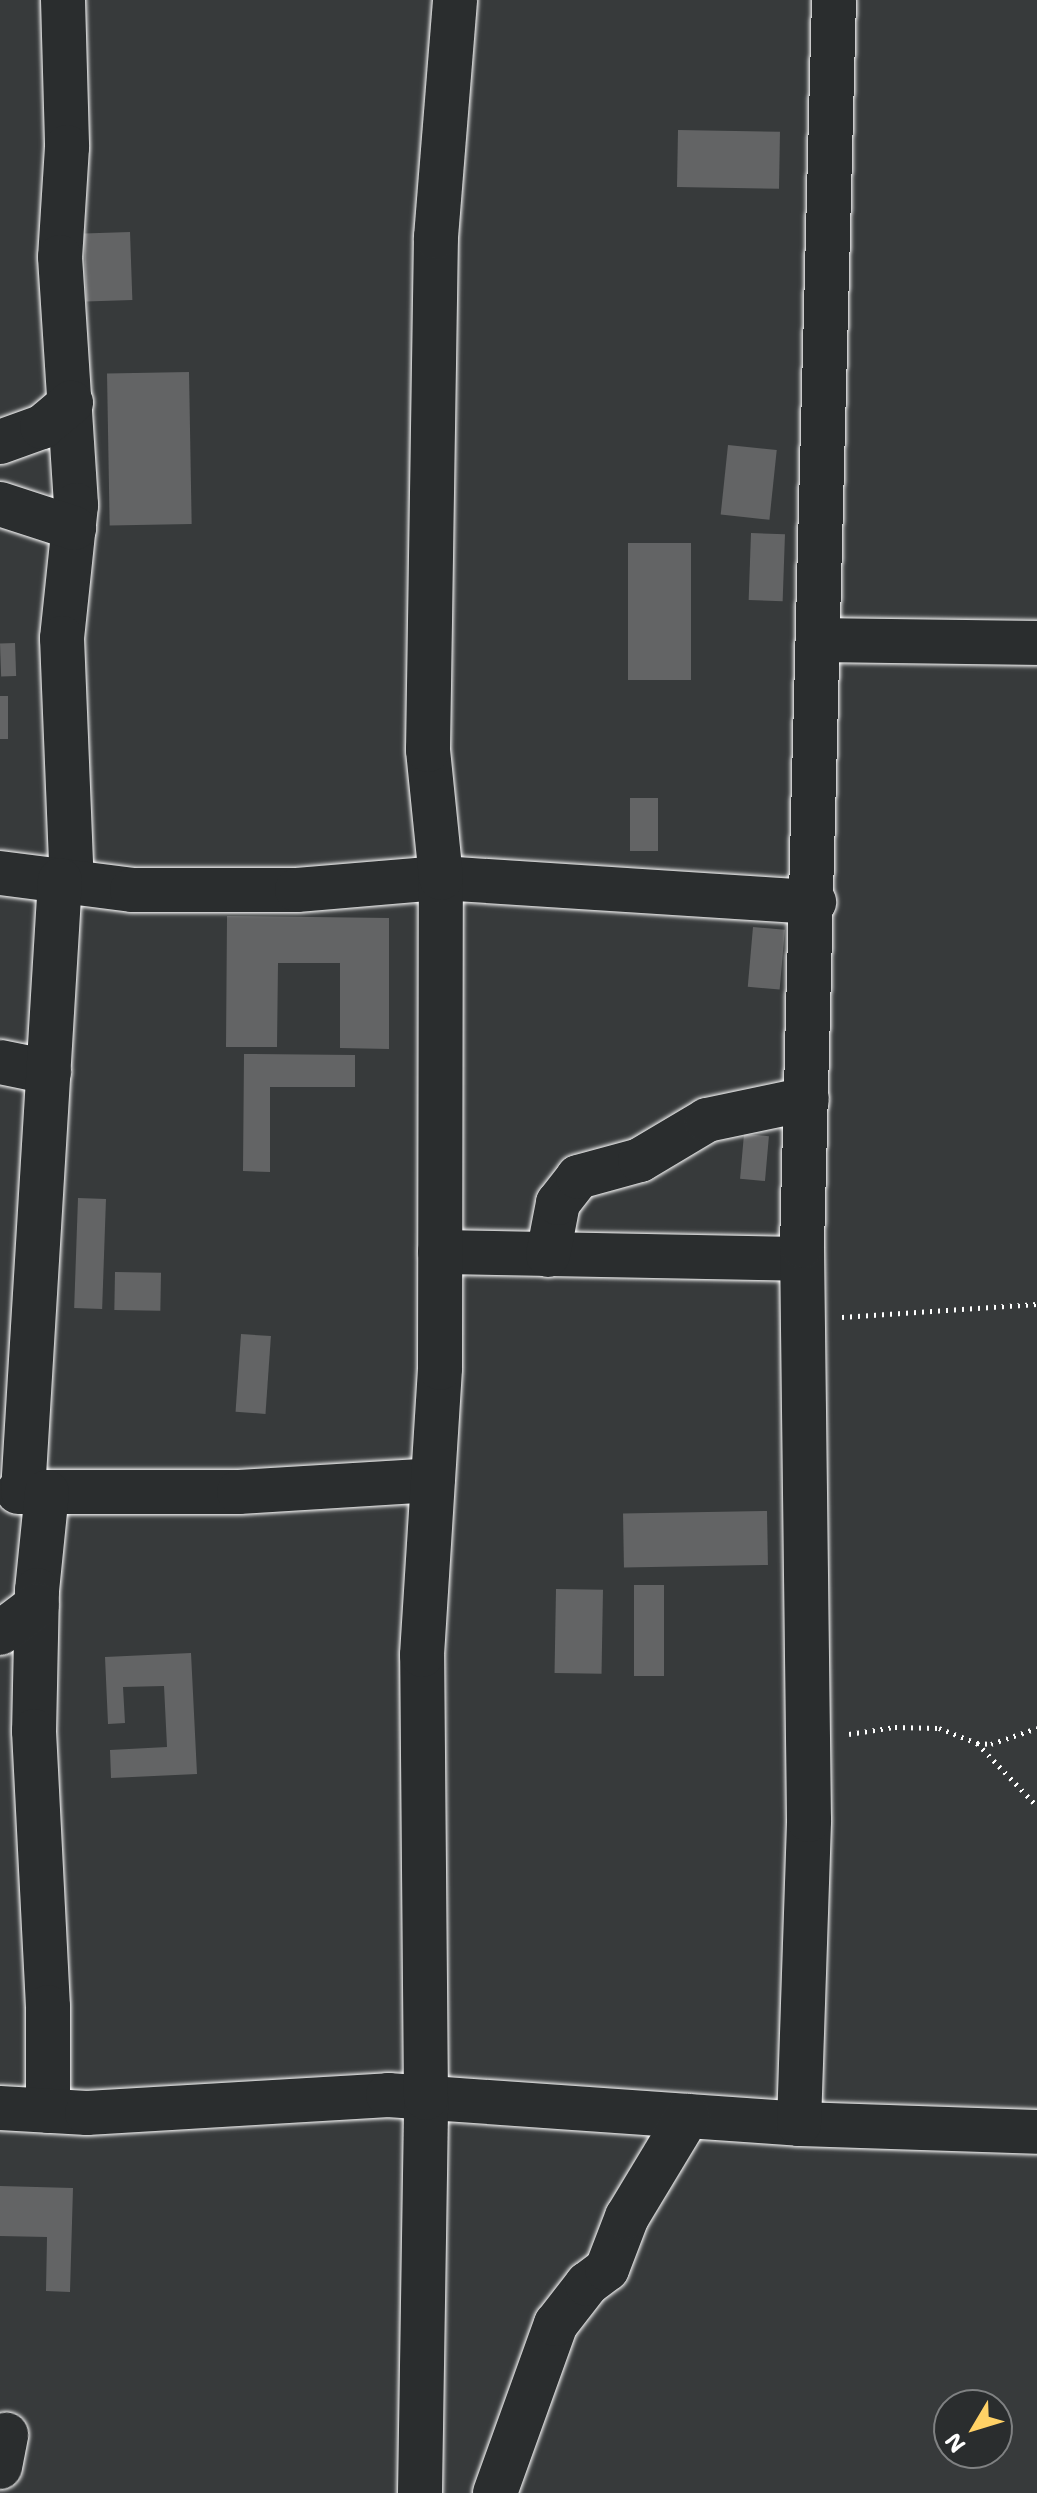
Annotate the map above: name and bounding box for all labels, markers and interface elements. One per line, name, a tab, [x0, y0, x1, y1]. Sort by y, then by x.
north arrow	[933, 2389, 1013, 2469]
text: N	[938, 2427, 972, 2459]

